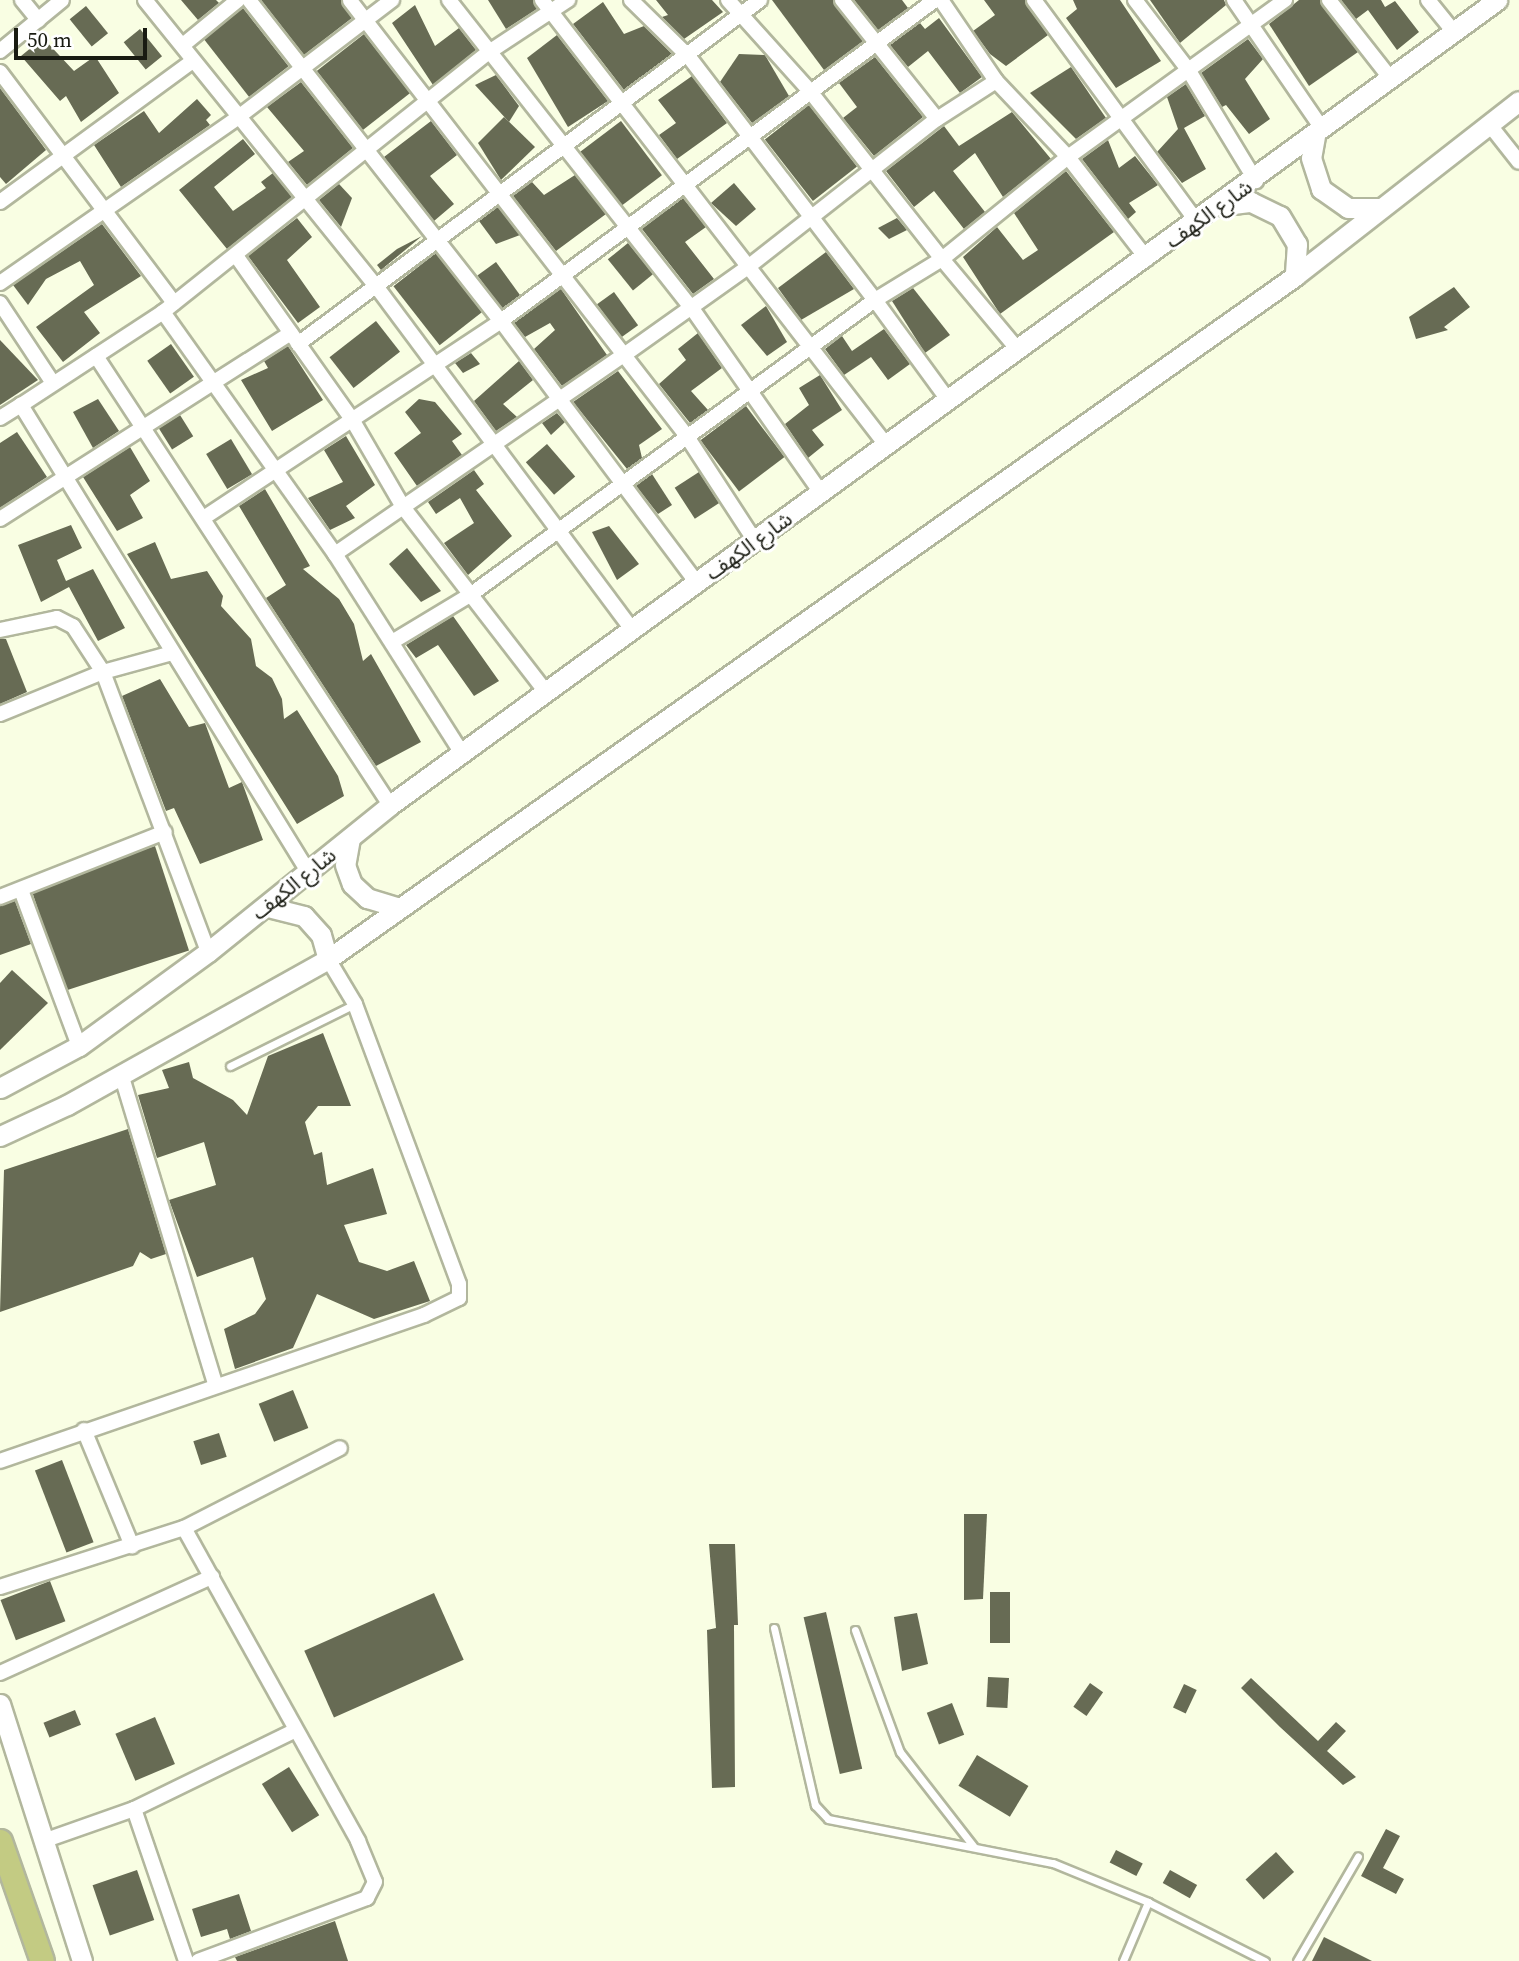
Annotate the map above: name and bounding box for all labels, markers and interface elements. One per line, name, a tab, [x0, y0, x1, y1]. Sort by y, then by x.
scale bar	[18, 14, 150, 58]
text: 50 m	[27, 25, 72, 54]
street label: شارع الكهف	[1161, 174, 1257, 254]
street label: شارع الكهف	[701, 506, 797, 586]
street label: شارع الكهف	[247, 843, 341, 925]

